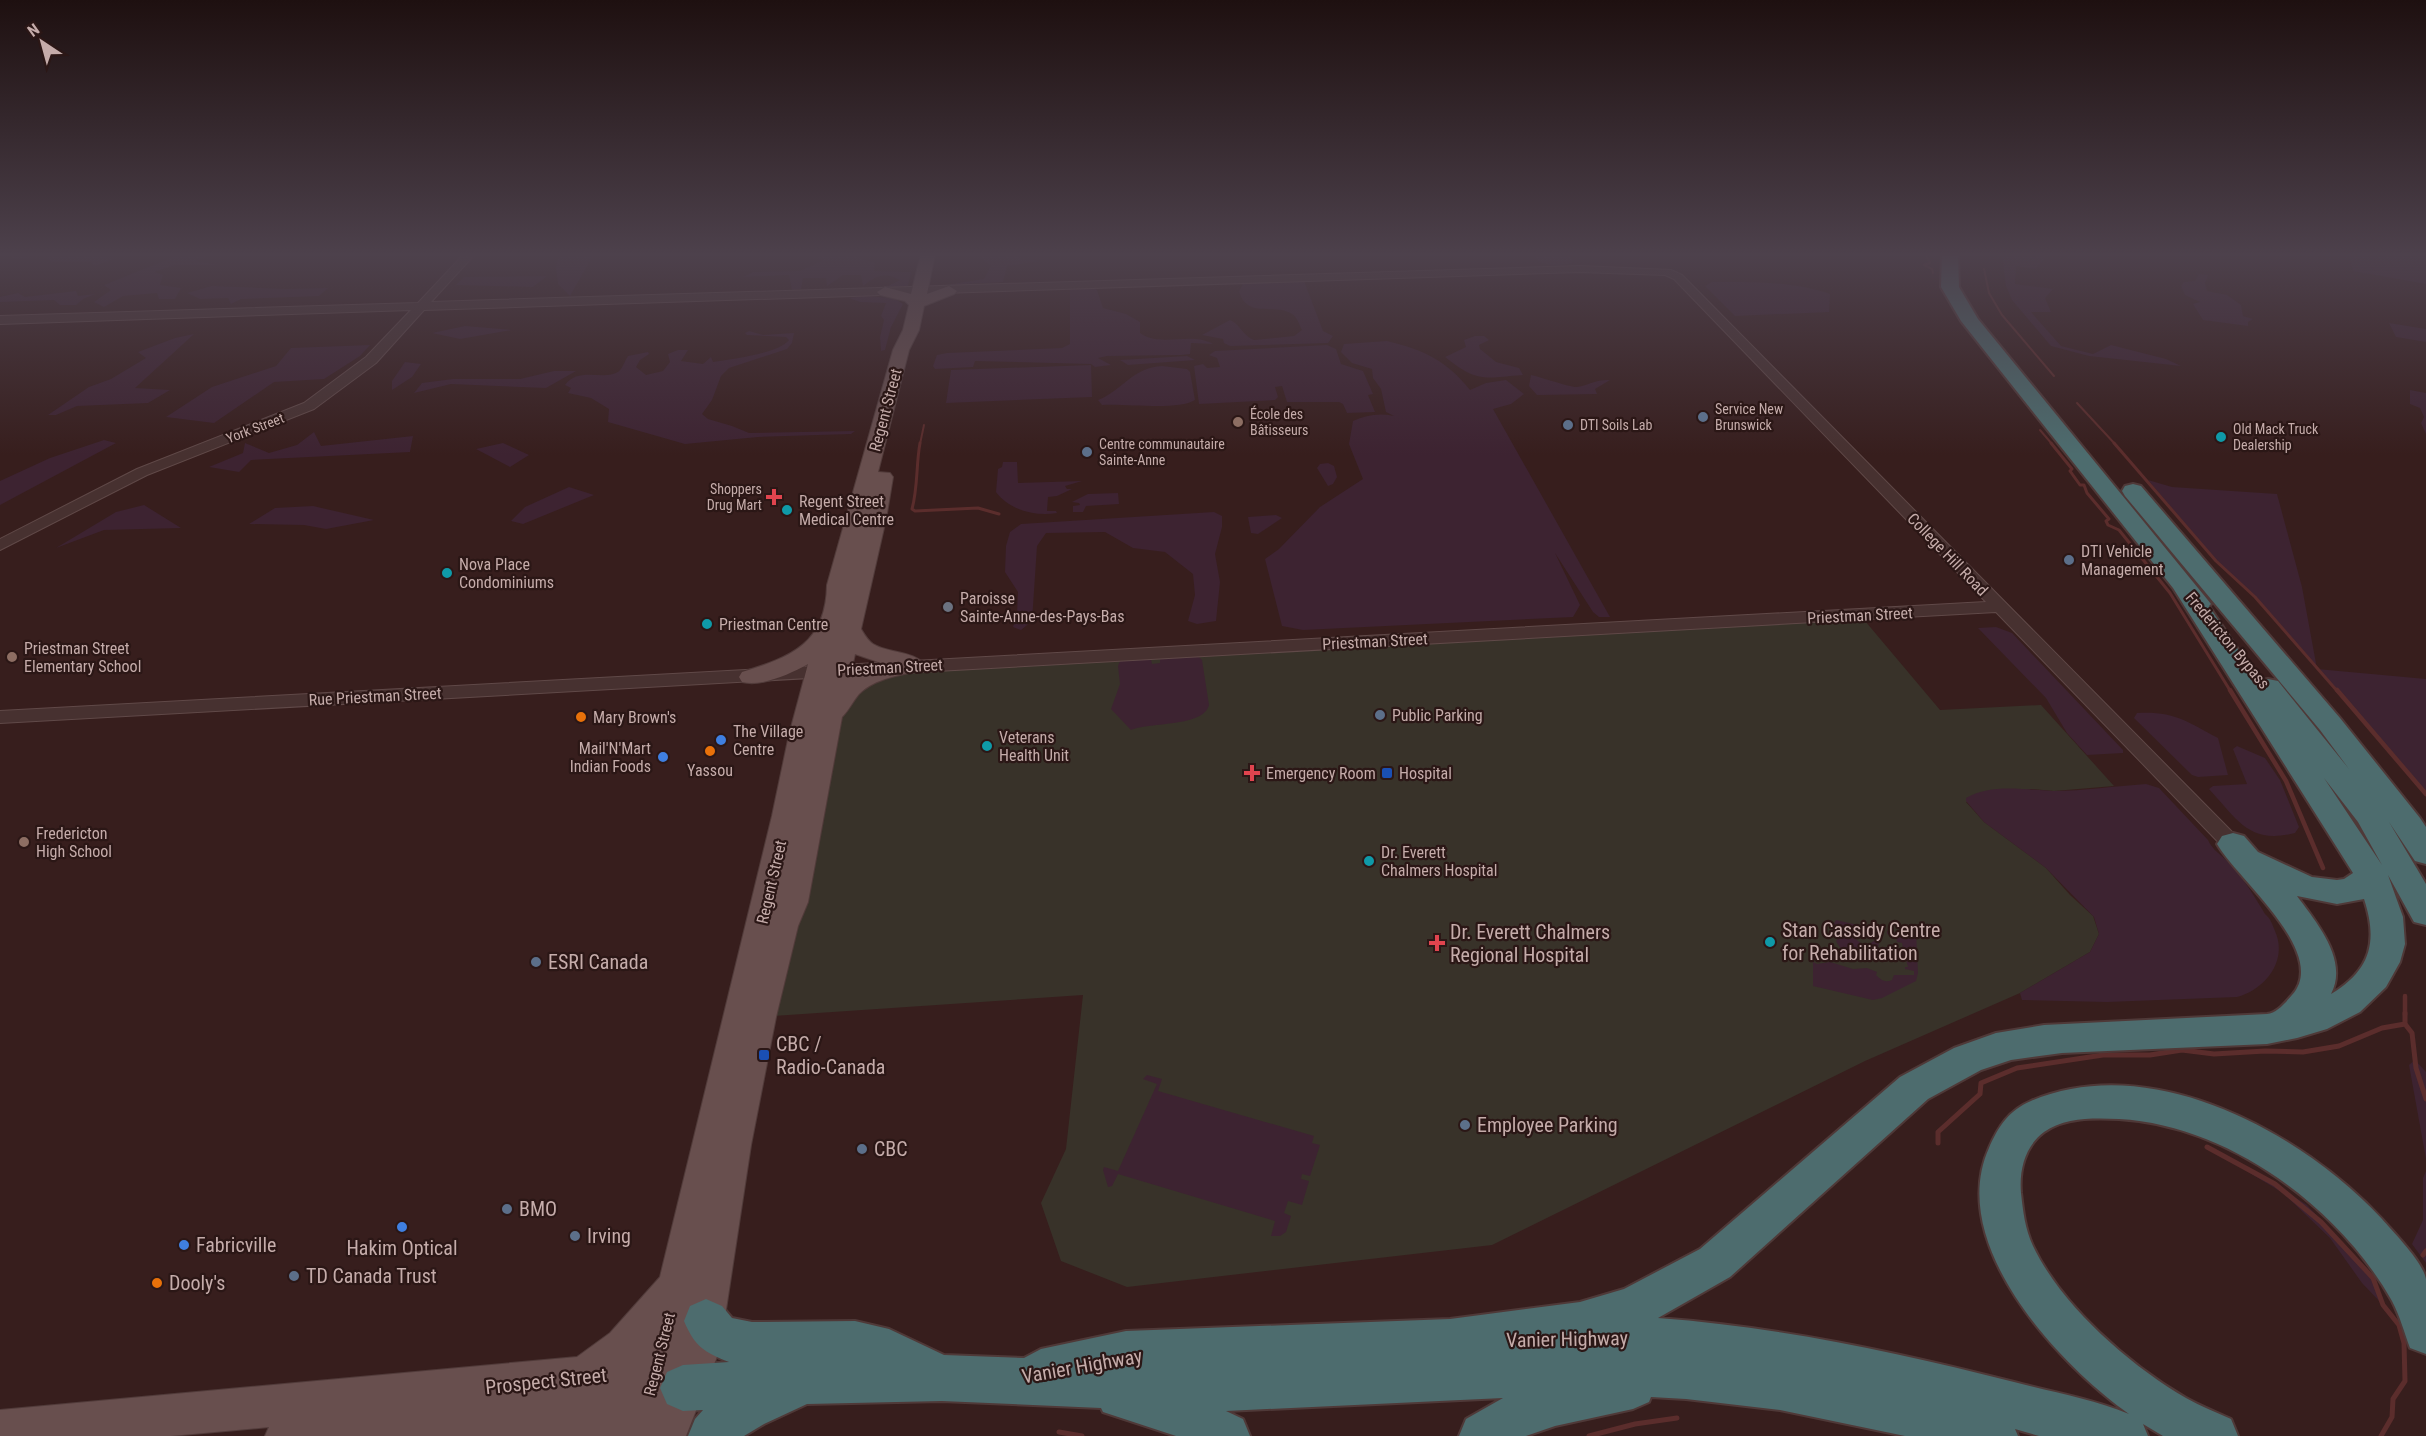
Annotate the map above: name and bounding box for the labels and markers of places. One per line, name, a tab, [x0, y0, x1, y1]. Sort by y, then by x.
place label: Service New Brunswick	[1715, 401, 1783, 433]
place label: École des Bâtisseurs	[1250, 405, 1308, 438]
marker: Service New Brunswick	[1696, 410, 1710, 424]
marker: École des Bâtisseurs	[1231, 415, 1245, 429]
place label: DTI Soils Lab	[1580, 417, 1652, 433]
marker: DTI Soils Lab	[1561, 418, 1575, 432]
place label: Old Mack Truck Dealership	[2233, 421, 2319, 453]
marker: Old Mack Truck Dealership	[2214, 430, 2228, 444]
place label: Centre communautaire Sainte-Anne	[1099, 436, 1225, 468]
marker: Centre communautaire Sainte-Anne	[1080, 445, 1094, 459]
place label: Shoppers Drug Mart	[707, 481, 762, 513]
marker: Shoppers Drug Mart	[767, 490, 781, 504]
place label: Regent Street Medical Centre	[799, 492, 894, 529]
marker: Regent Street Medical Centre	[780, 503, 794, 517]
place label: DTI Vehicle Management	[2081, 542, 2164, 579]
marker: DTI Vehicle Management	[2062, 553, 2076, 567]
place label: Nova Place Condominiums	[459, 555, 554, 592]
marker: Nova Place Condominiums	[440, 566, 454, 580]
place label: Paroisse Sainte-Anne-des-Pays-Bas	[960, 589, 1124, 626]
marker: Paroisse Sainte-Anne-des-Pays-Bas	[941, 600, 955, 614]
place label: Priestman Centre	[719, 615, 828, 634]
marker: Priestman Centre	[700, 617, 714, 631]
place label: Priestman Street Elementary School	[24, 639, 141, 676]
marker: Priestman Street Elementary School	[5, 650, 19, 664]
place label: Public Parking	[1392, 706, 1483, 725]
place label: Mary Brown's	[593, 708, 676, 727]
marker: Public Parking	[1373, 708, 1387, 722]
marker: Mary Brown's	[574, 710, 588, 724]
place label: The Village Centre	[733, 722, 803, 759]
place label: Veterans Health Unit	[999, 728, 1069, 765]
marker: The Village Centre	[714, 733, 728, 747]
place label: Mail'N'Mart Indian Foods	[570, 739, 651, 776]
marker: Veterans Health Unit	[980, 739, 994, 753]
marker: Yassou	[703, 744, 717, 758]
marker: Mail'N'Mart Indian Foods	[656, 750, 670, 764]
place label: Yassou	[687, 761, 733, 780]
marker: Emergency Room	[1243, 764, 1261, 782]
place label: Emergency Room	[1266, 764, 1376, 783]
place label: Hospital	[1399, 764, 1452, 783]
marker: Hospital	[1380, 766, 1394, 780]
place label: Fredericton High School	[36, 824, 112, 861]
marker: Fredericton High School	[17, 835, 31, 849]
place label: Dr. Everett Chalmers Hospital	[1381, 843, 1497, 880]
marker: Dr. Everett Chalmers Hospital	[1362, 854, 1376, 868]
place label: Stan Cassidy Centre for Rehabilitation	[1782, 918, 1940, 965]
place label: Dr. Everett Chalmers Regional Hospital	[1450, 920, 1610, 967]
marker: Dr. Everett Chalmers Regional Hospital	[1428, 934, 1446, 952]
marker: Stan Cassidy Centre for Rehabilitation	[1763, 935, 1777, 949]
place label: ESRI Canada	[548, 950, 648, 974]
marker: ESRI Canada	[529, 955, 543, 969]
place label: CBC / Radio-Canada	[776, 1032, 885, 1079]
marker: CBC / Radio-Canada	[757, 1048, 771, 1062]
place label: Employee Parking	[1477, 1113, 1618, 1137]
marker: Employee Parking	[1458, 1118, 1472, 1132]
place label: CBC	[874, 1137, 908, 1161]
marker: CBC	[855, 1142, 869, 1156]
place label: BMO	[519, 1197, 557, 1221]
marker: BMO	[500, 1202, 514, 1216]
marker: Hakim Optical	[395, 1220, 409, 1234]
place label: Irving	[587, 1224, 631, 1248]
marker: Irving	[568, 1229, 582, 1243]
place label: Fabricville	[196, 1233, 276, 1257]
place label: Hakim Optical	[346, 1236, 458, 1260]
marker: Fabricville	[177, 1238, 191, 1252]
place label: TD Canada Trust	[306, 1264, 437, 1288]
marker: TD Canada Trust	[287, 1269, 301, 1283]
place label: Dooly's	[169, 1271, 225, 1295]
marker: Dooly's	[150, 1276, 164, 1290]

